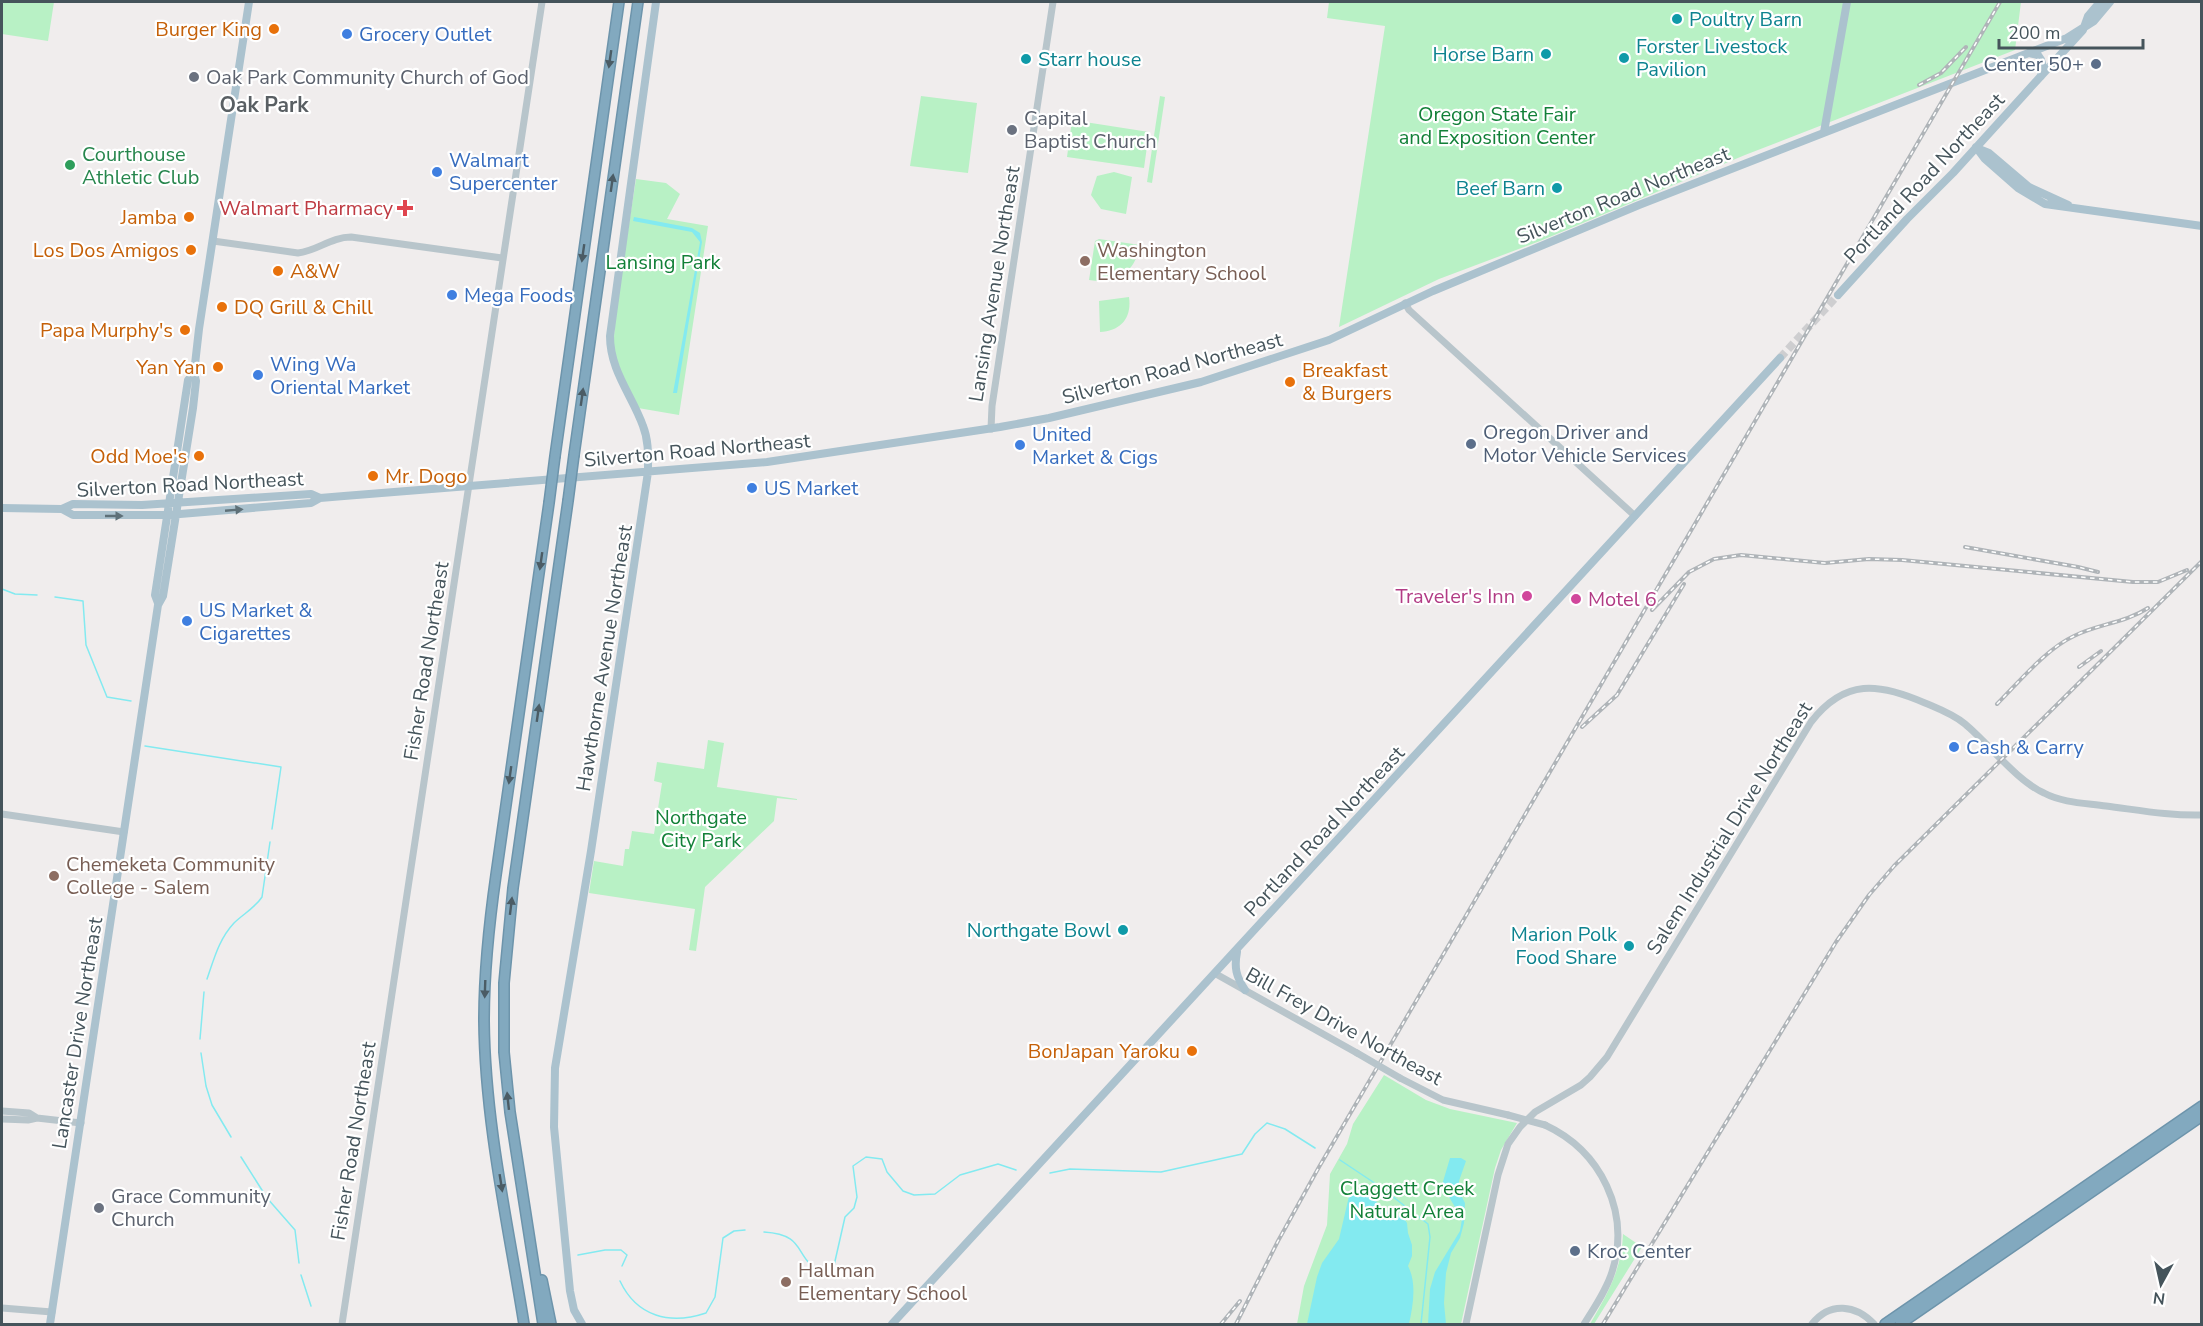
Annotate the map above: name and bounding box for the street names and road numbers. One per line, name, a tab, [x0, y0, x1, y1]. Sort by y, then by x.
street label: Portland Road Northeast	[1838, 86, 2011, 269]
street label: Silverton Road Northeast	[1513, 140, 1734, 251]
street label: Lansing Avenue Northeast	[963, 163, 1027, 404]
street label: Silverton Road Northeast	[1059, 326, 1286, 411]
street label: Silverton Road Northeast	[583, 427, 812, 474]
street label: Silverton Road Northeast	[76, 465, 305, 504]
street label: Hawthorne Avenue Northeast	[570, 522, 639, 793]
street label: Fisher Road Northeast	[397, 559, 456, 762]
street label: Salem Industrial Drive Northeast	[1640, 696, 1819, 960]
street label: Portland Road Northeast	[1238, 739, 1411, 922]
street label: Lancaster Drive Northeast	[46, 914, 109, 1151]
street label: Bill Frey Drive Northeast	[1240, 961, 1448, 1092]
street label: Fisher Road Northeast	[324, 1039, 383, 1242]

